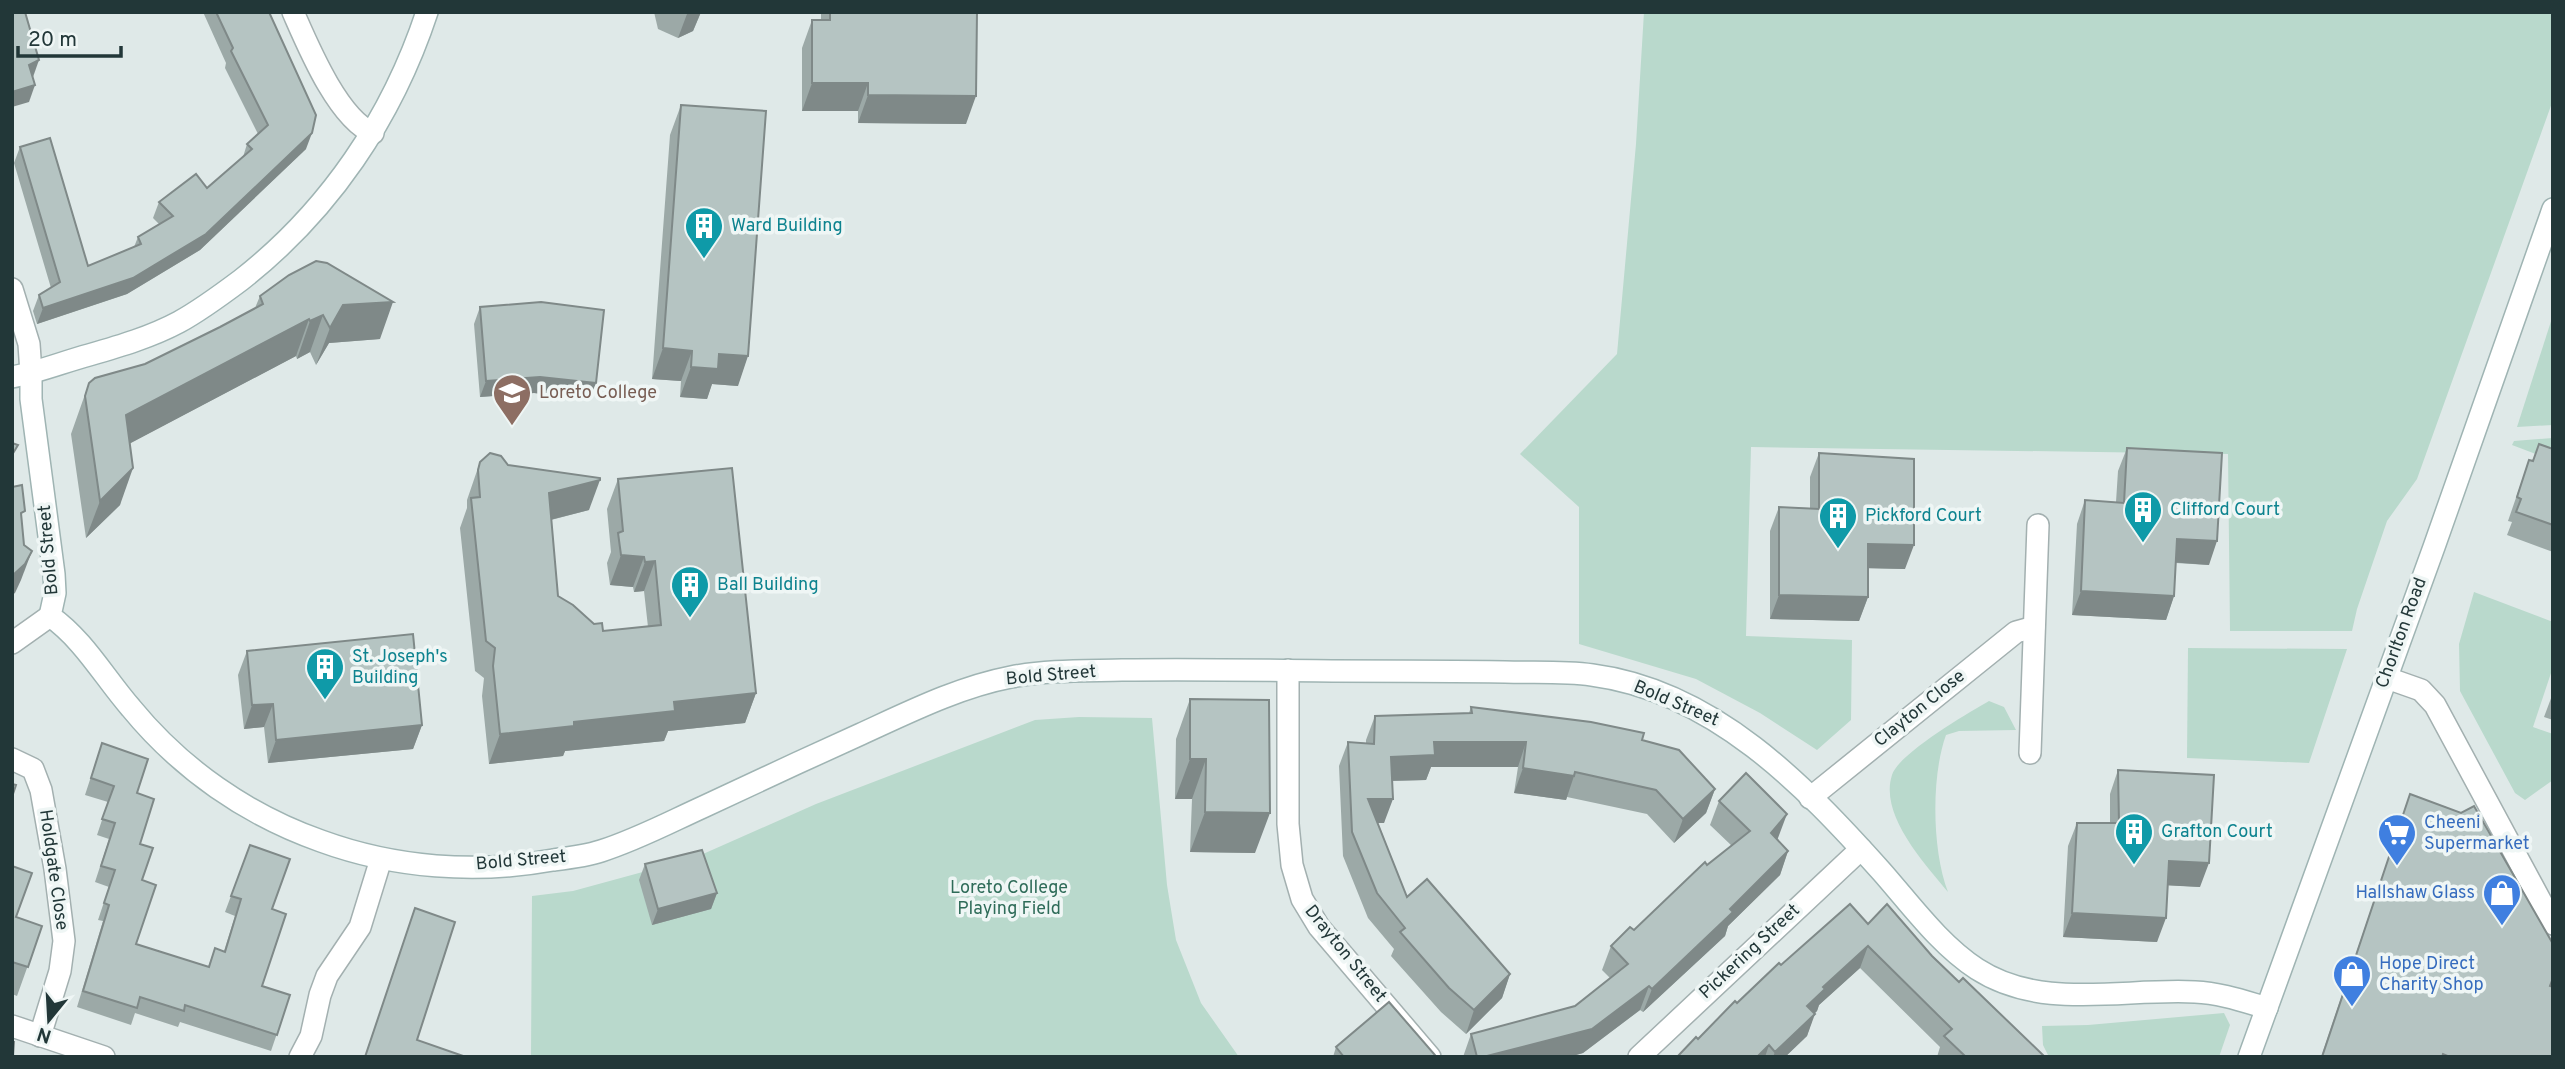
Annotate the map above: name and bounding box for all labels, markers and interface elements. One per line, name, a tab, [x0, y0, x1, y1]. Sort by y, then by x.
scale bar	[18, 14, 121, 58]
text: 20 m	[28, 27, 77, 54]
building icon: Ward Building	[683, 205, 725, 260]
place label: Ward Building	[731, 215, 843, 238]
school or university icon: Loreto College	[491, 372, 533, 427]
place label: Loreto College	[539, 382, 657, 405]
building icon: Clifford Court	[2122, 489, 2164, 544]
building icon: Pickford Court	[1817, 495, 1859, 550]
place label: Clifford Court	[2170, 499, 2280, 522]
street label: Bold Street	[34, 504, 64, 596]
place label: Pickford Court	[1865, 505, 1982, 528]
building icon: Ball Building	[669, 564, 711, 619]
place label: Ball Building	[717, 574, 819, 597]
street label: Chorlton Road	[2371, 574, 2433, 692]
building icon: St. Joseph's Building	[304, 646, 346, 701]
place label: St. Joseph's Building	[352, 646, 448, 690]
street label: Bold Street	[1005, 661, 1097, 691]
street label: Clayton Close	[1870, 665, 1970, 753]
street label: Bold Street	[1630, 676, 1722, 732]
street label: Holdgate Close	[33, 808, 73, 932]
building icon: Grafton Court	[2113, 811, 2155, 866]
supermarket icon: Cheeni Supermarket	[2376, 812, 2418, 867]
place label: Cheeni Supermarket	[2424, 812, 2530, 856]
place label: Grafton Court	[2161, 821, 2273, 844]
street label: Bold Street	[475, 846, 567, 876]
shop icon: Hallshaw Glass	[2481, 872, 2523, 927]
park label: Loreto College Playing Field	[950, 877, 1068, 921]
place label: Hallshaw Glass	[2356, 882, 2475, 905]
street label: Pickering Street	[1695, 899, 1805, 1005]
street label: Drayton Street	[1299, 901, 1391, 1007]
shop icon: Hope Direct Charity Shop	[2331, 953, 2373, 1008]
place label: Hope Direct Charity Shop	[2379, 953, 2484, 997]
north arrow	[14, 985, 84, 1055]
text: N	[34, 1021, 55, 1048]

